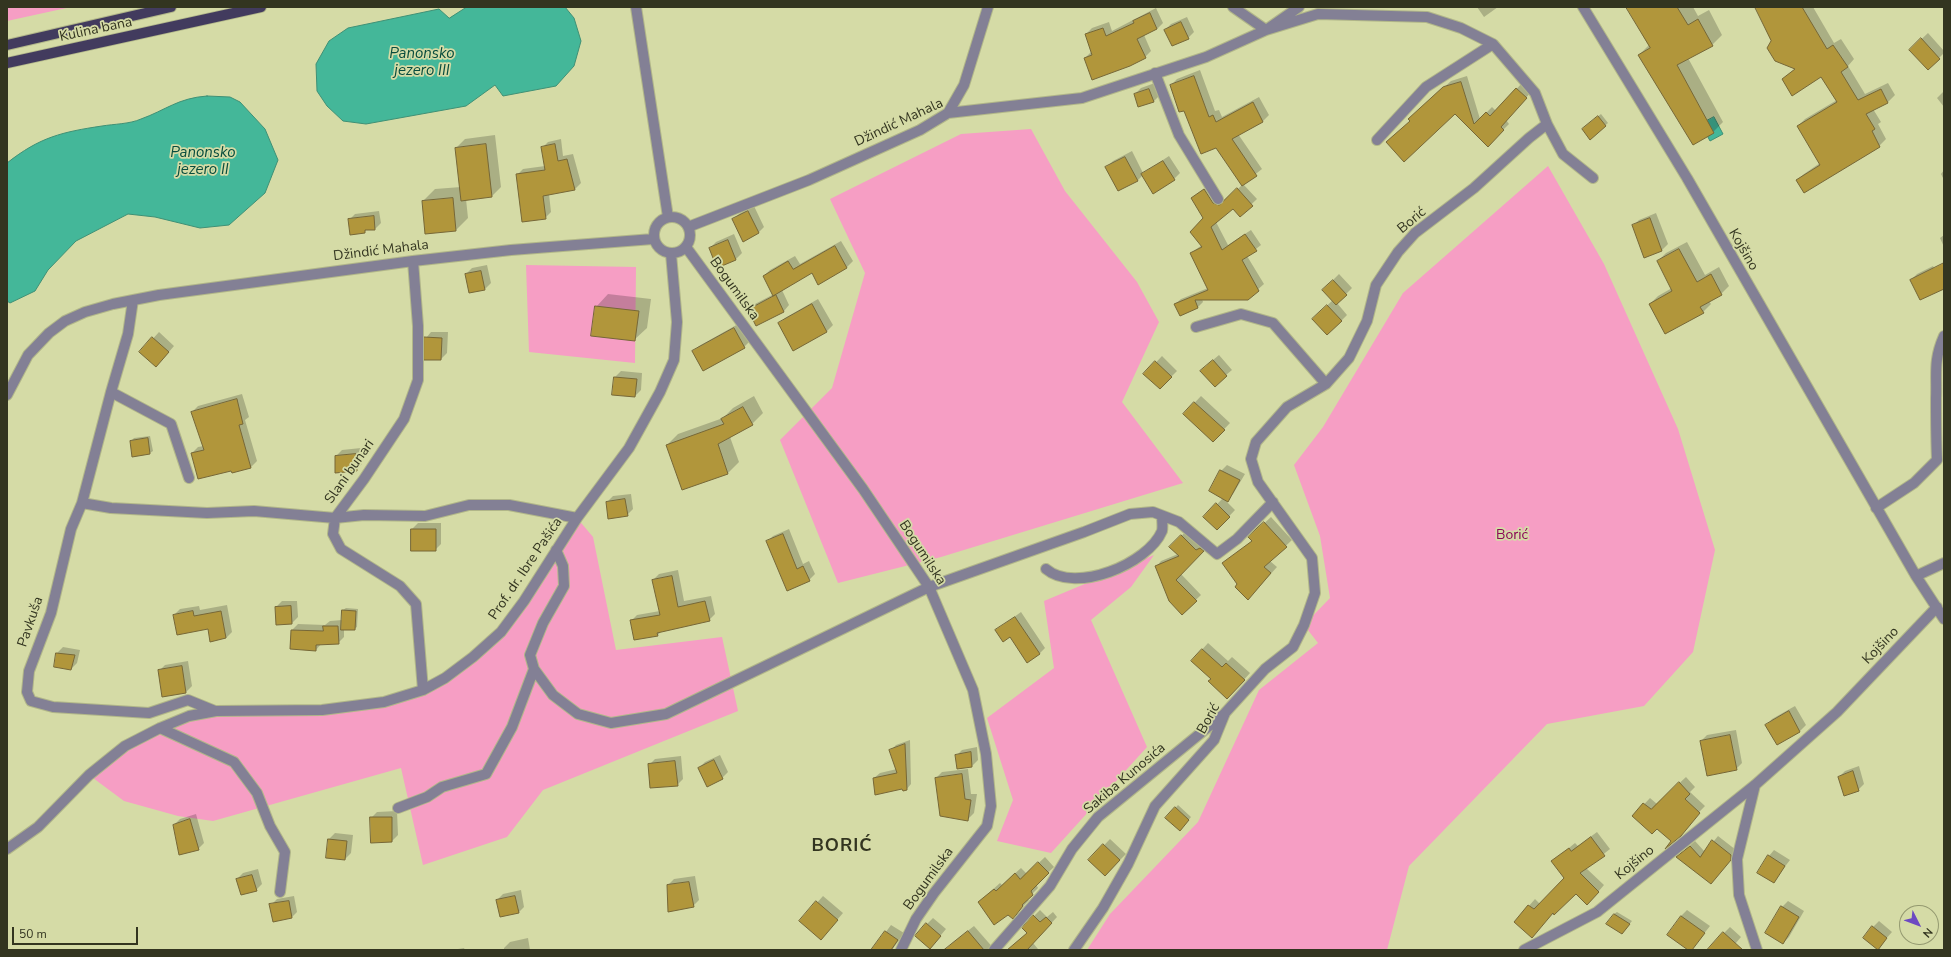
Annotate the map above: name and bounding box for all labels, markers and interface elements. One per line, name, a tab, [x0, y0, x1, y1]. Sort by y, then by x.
street label: Kulina bana	[58, 14, 134, 46]
water label: Panonsko jezero III	[389, 45, 455, 80]
street label: Džindić Mahala	[852, 95, 946, 151]
water label: Panonsko jezero II	[170, 144, 236, 179]
street label: Borić	[1394, 204, 1430, 238]
street label: Kojšino	[1724, 226, 1762, 274]
street label: Džindić Mahala	[332, 237, 430, 265]
street label: Bogumilska	[706, 254, 762, 324]
street label: Slani bunari	[322, 437, 378, 507]
street label: Prof. dr. Ibre Pašića	[486, 515, 566, 623]
street label: Bogumilska	[895, 518, 949, 588]
park label: Borić	[1496, 528, 1528, 544]
street label: Pavkuša	[15, 595, 47, 649]
street label: Kojšino	[1859, 624, 1903, 668]
street label: Borić	[1194, 701, 1224, 737]
street label: Sakiba Kunosića	[1081, 740, 1169, 818]
district label: BORIĆ	[811, 836, 873, 858]
street label: Kojšino	[1612, 842, 1658, 884]
street label: Bogumilska	[901, 844, 957, 914]
north arrow	[1899, 905, 1939, 945]
scale bar	[14, 919, 140, 945]
text: N	[1919, 925, 1936, 941]
text: 50 m	[19, 926, 47, 942]

